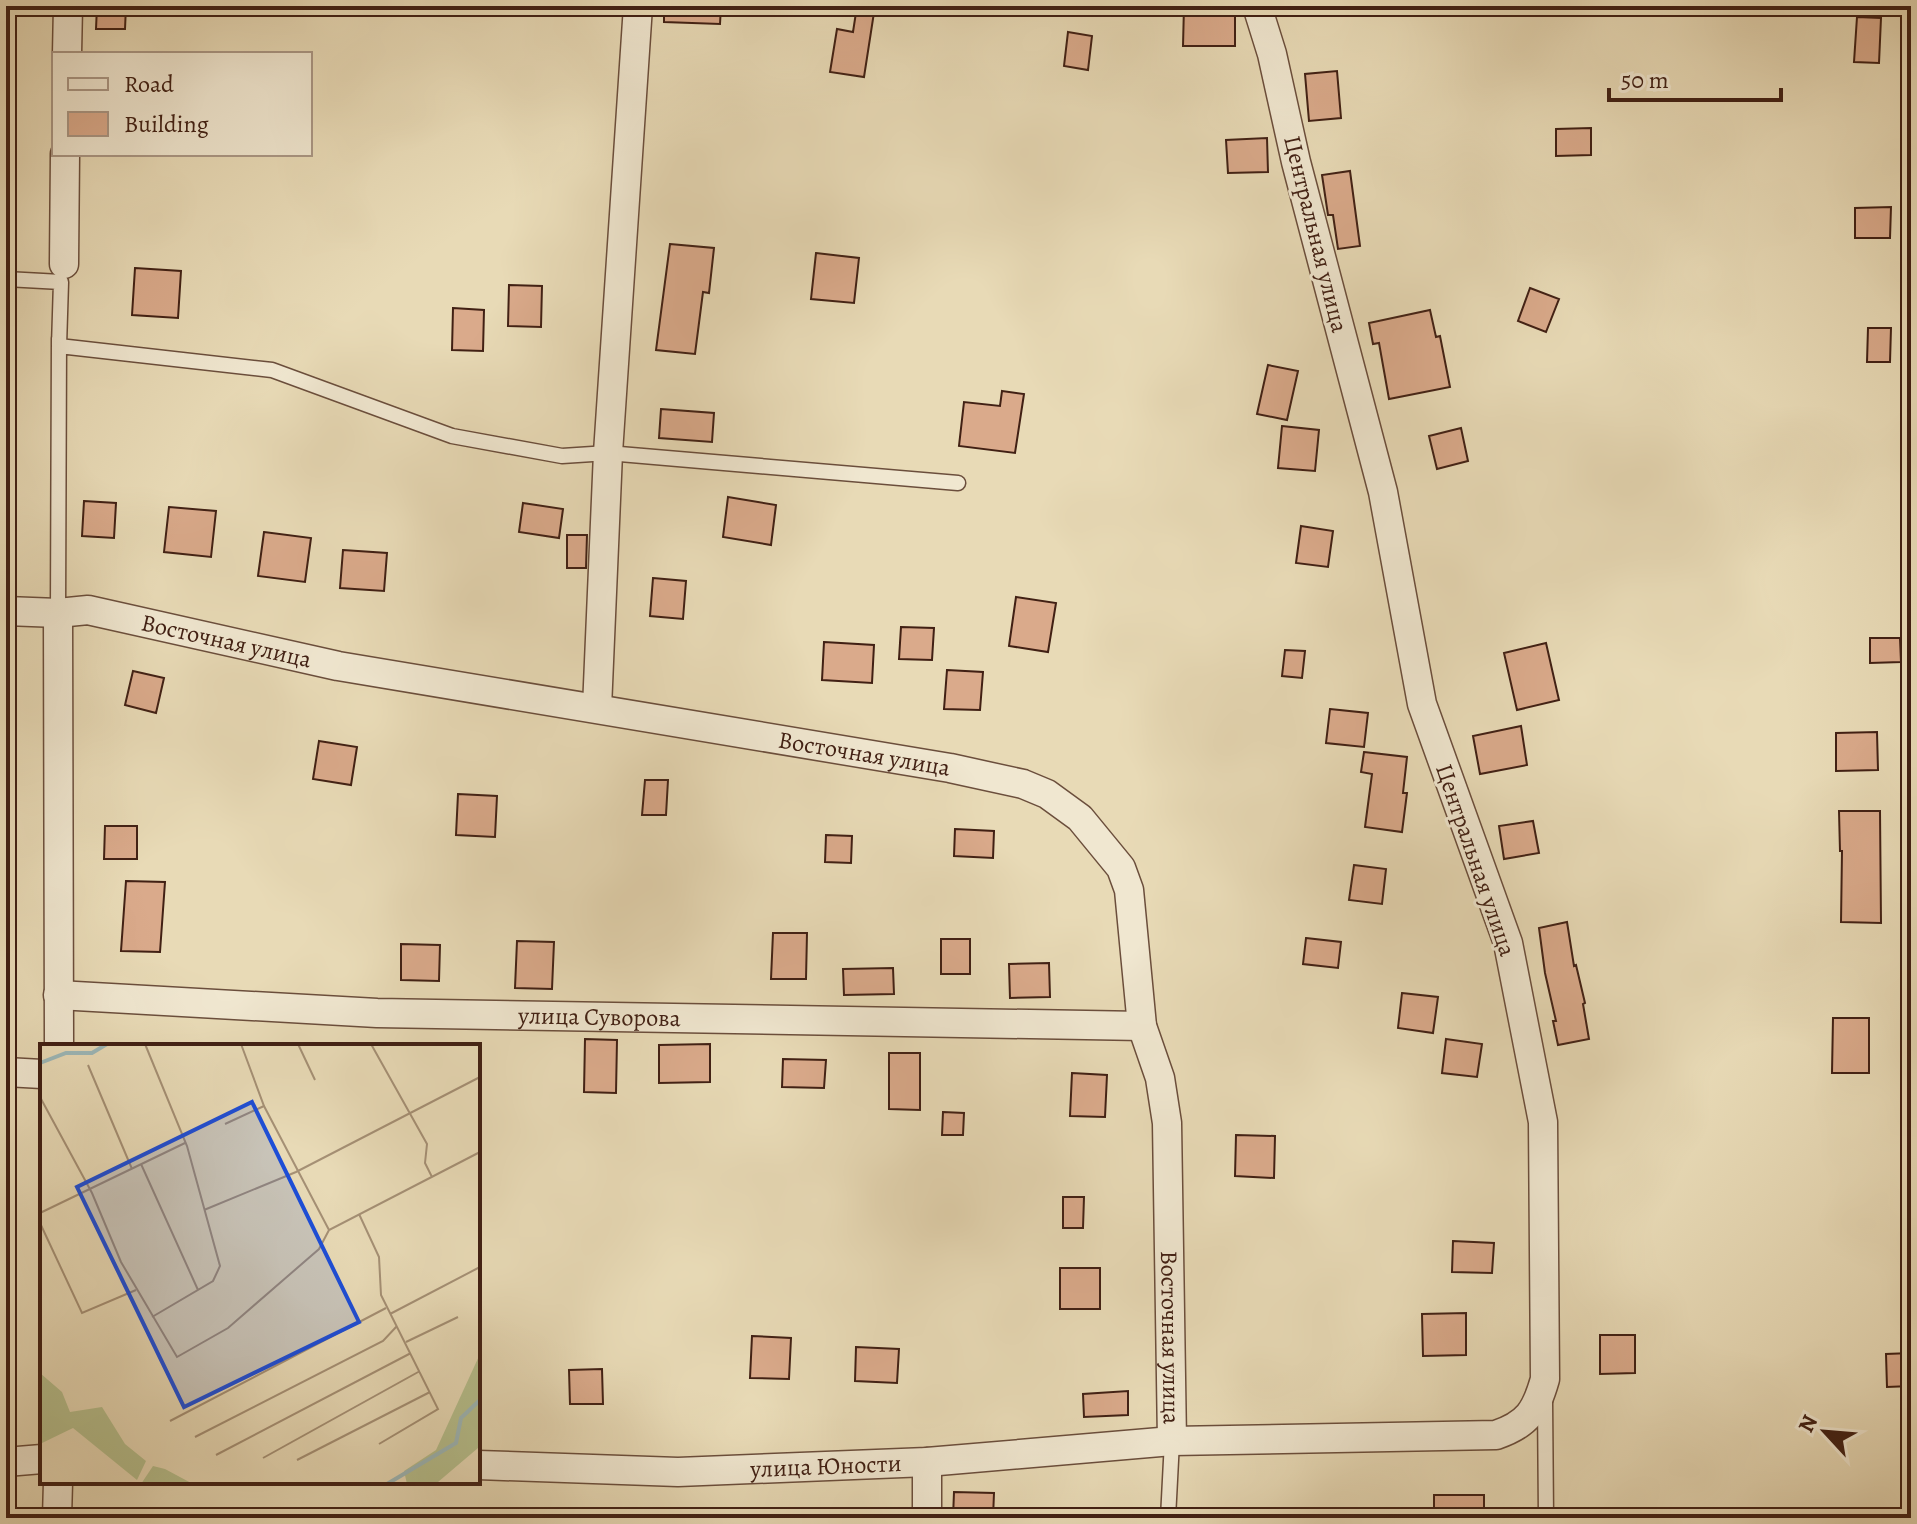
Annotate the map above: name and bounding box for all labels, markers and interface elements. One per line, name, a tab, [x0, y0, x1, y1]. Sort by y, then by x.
legend	[52, 52, 312, 156]
scale bar	[1609, 52, 1781, 102]
text: 50 m	[1621, 64, 1669, 96]
text: Road	[124, 68, 174, 100]
text: Building	[124, 108, 209, 140]
street label: Центральная улица	[1276, 132, 1356, 336]
street label: Восточная улица	[138, 606, 315, 676]
street label: Восточная улица	[776, 724, 953, 784]
street label: Центральная улица	[1428, 760, 1524, 960]
street label: улица Суворова	[517, 999, 681, 1034]
inset map	[40, 1044, 480, 1484]
street label: Восточная улица	[1153, 1250, 1188, 1424]
north arrow	[1785, 1392, 1865, 1472]
text: N	[1791, 1410, 1825, 1437]
street label: улица Юности	[748, 1447, 902, 1485]

